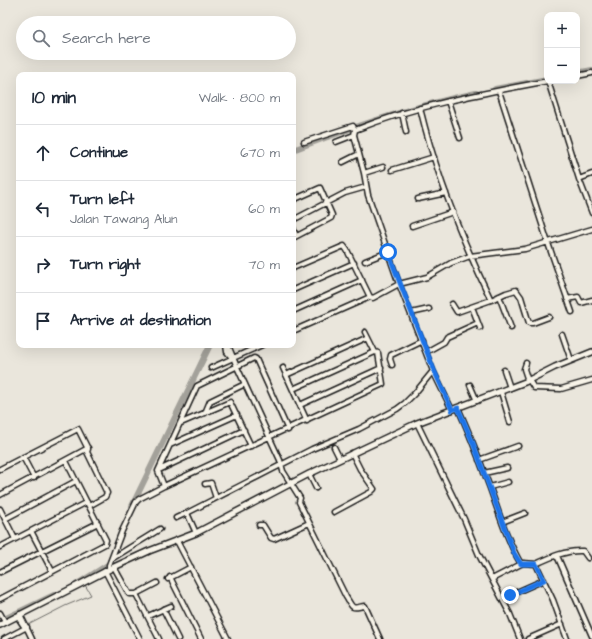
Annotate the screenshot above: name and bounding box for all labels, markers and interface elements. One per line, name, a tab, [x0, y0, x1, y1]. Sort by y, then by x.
map controls	[544, 12, 580, 84]
button: +	[544, 12, 580, 48]
search box	[16, 16, 296, 60]
icon: search	[30, 27, 52, 49]
text: Search here	[62, 28, 151, 49]
button: −	[544, 48, 580, 84]
text: 10 min	[32, 86, 76, 110]
text: Walk · 800 m	[199, 89, 280, 107]
icon: ahead	[32, 142, 54, 164]
text: Continue	[70, 142, 128, 163]
text: 670 m	[240, 144, 280, 162]
text: Turn left	[70, 189, 134, 210]
icon: left	[32, 198, 54, 220]
text: 60 m	[248, 200, 280, 218]
text: Jalan Tawang Alun	[70, 210, 178, 228]
route start	[379, 243, 397, 261]
icon: right	[32, 254, 54, 276]
text: Turn right	[70, 254, 141, 275]
text: 70 m	[248, 256, 280, 274]
icon: arrive	[32, 310, 54, 332]
text: Arrive at destination	[70, 310, 211, 331]
route end	[501, 586, 519, 604]

